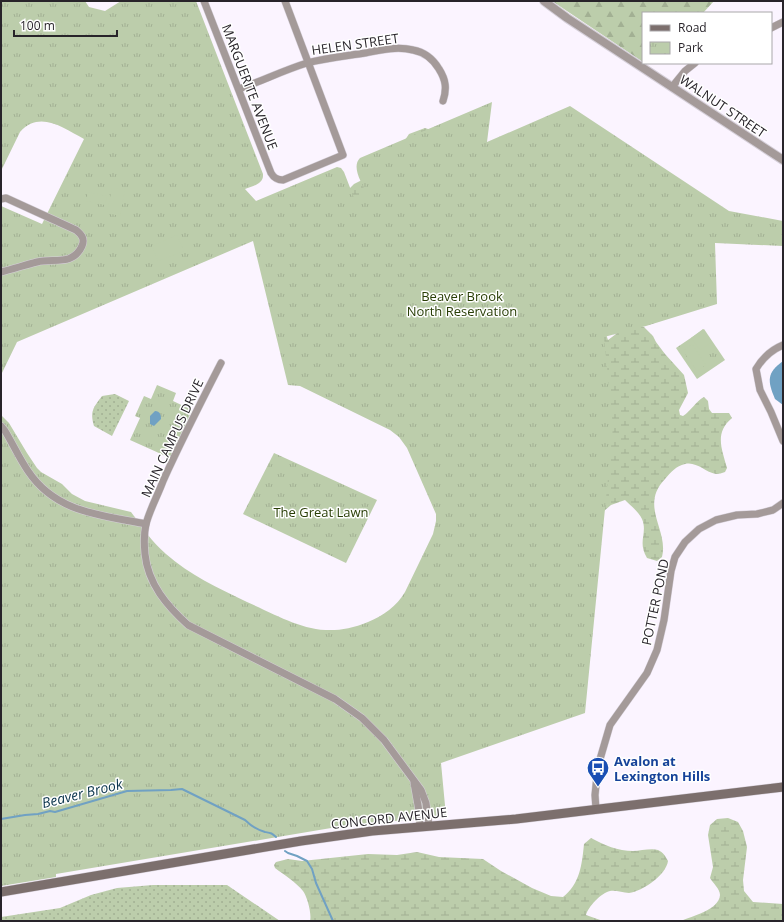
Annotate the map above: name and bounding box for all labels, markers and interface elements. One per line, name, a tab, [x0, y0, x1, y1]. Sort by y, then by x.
scale bar	[14, 12, 117, 38]
legend	[642, 12, 772, 64]
text: 100 m	[20, 17, 55, 34]
text: Road	[678, 19, 707, 36]
street label: MARGUERITE AVENUE	[218, 22, 282, 152]
street label: HELEN STREET	[310, 29, 401, 59]
text: Park	[678, 39, 704, 56]
street label: WALNUT STREET	[676, 70, 770, 142]
park label: Beaver Brook North Reservation	[407, 287, 517, 320]
street label: MAIN CAMPUS DRIVE	[137, 376, 207, 500]
park label: The Great Lawn	[273, 503, 369, 521]
street label: POTTER POND	[637, 557, 673, 647]
place label: Avalon at Lexington Hills	[614, 752, 710, 785]
bus stop icon: Avalon at Lexington Hills	[585, 755, 611, 788]
water label: Beaver Brook	[40, 774, 125, 812]
street label: CONCORD AVENUE	[330, 803, 448, 833]

